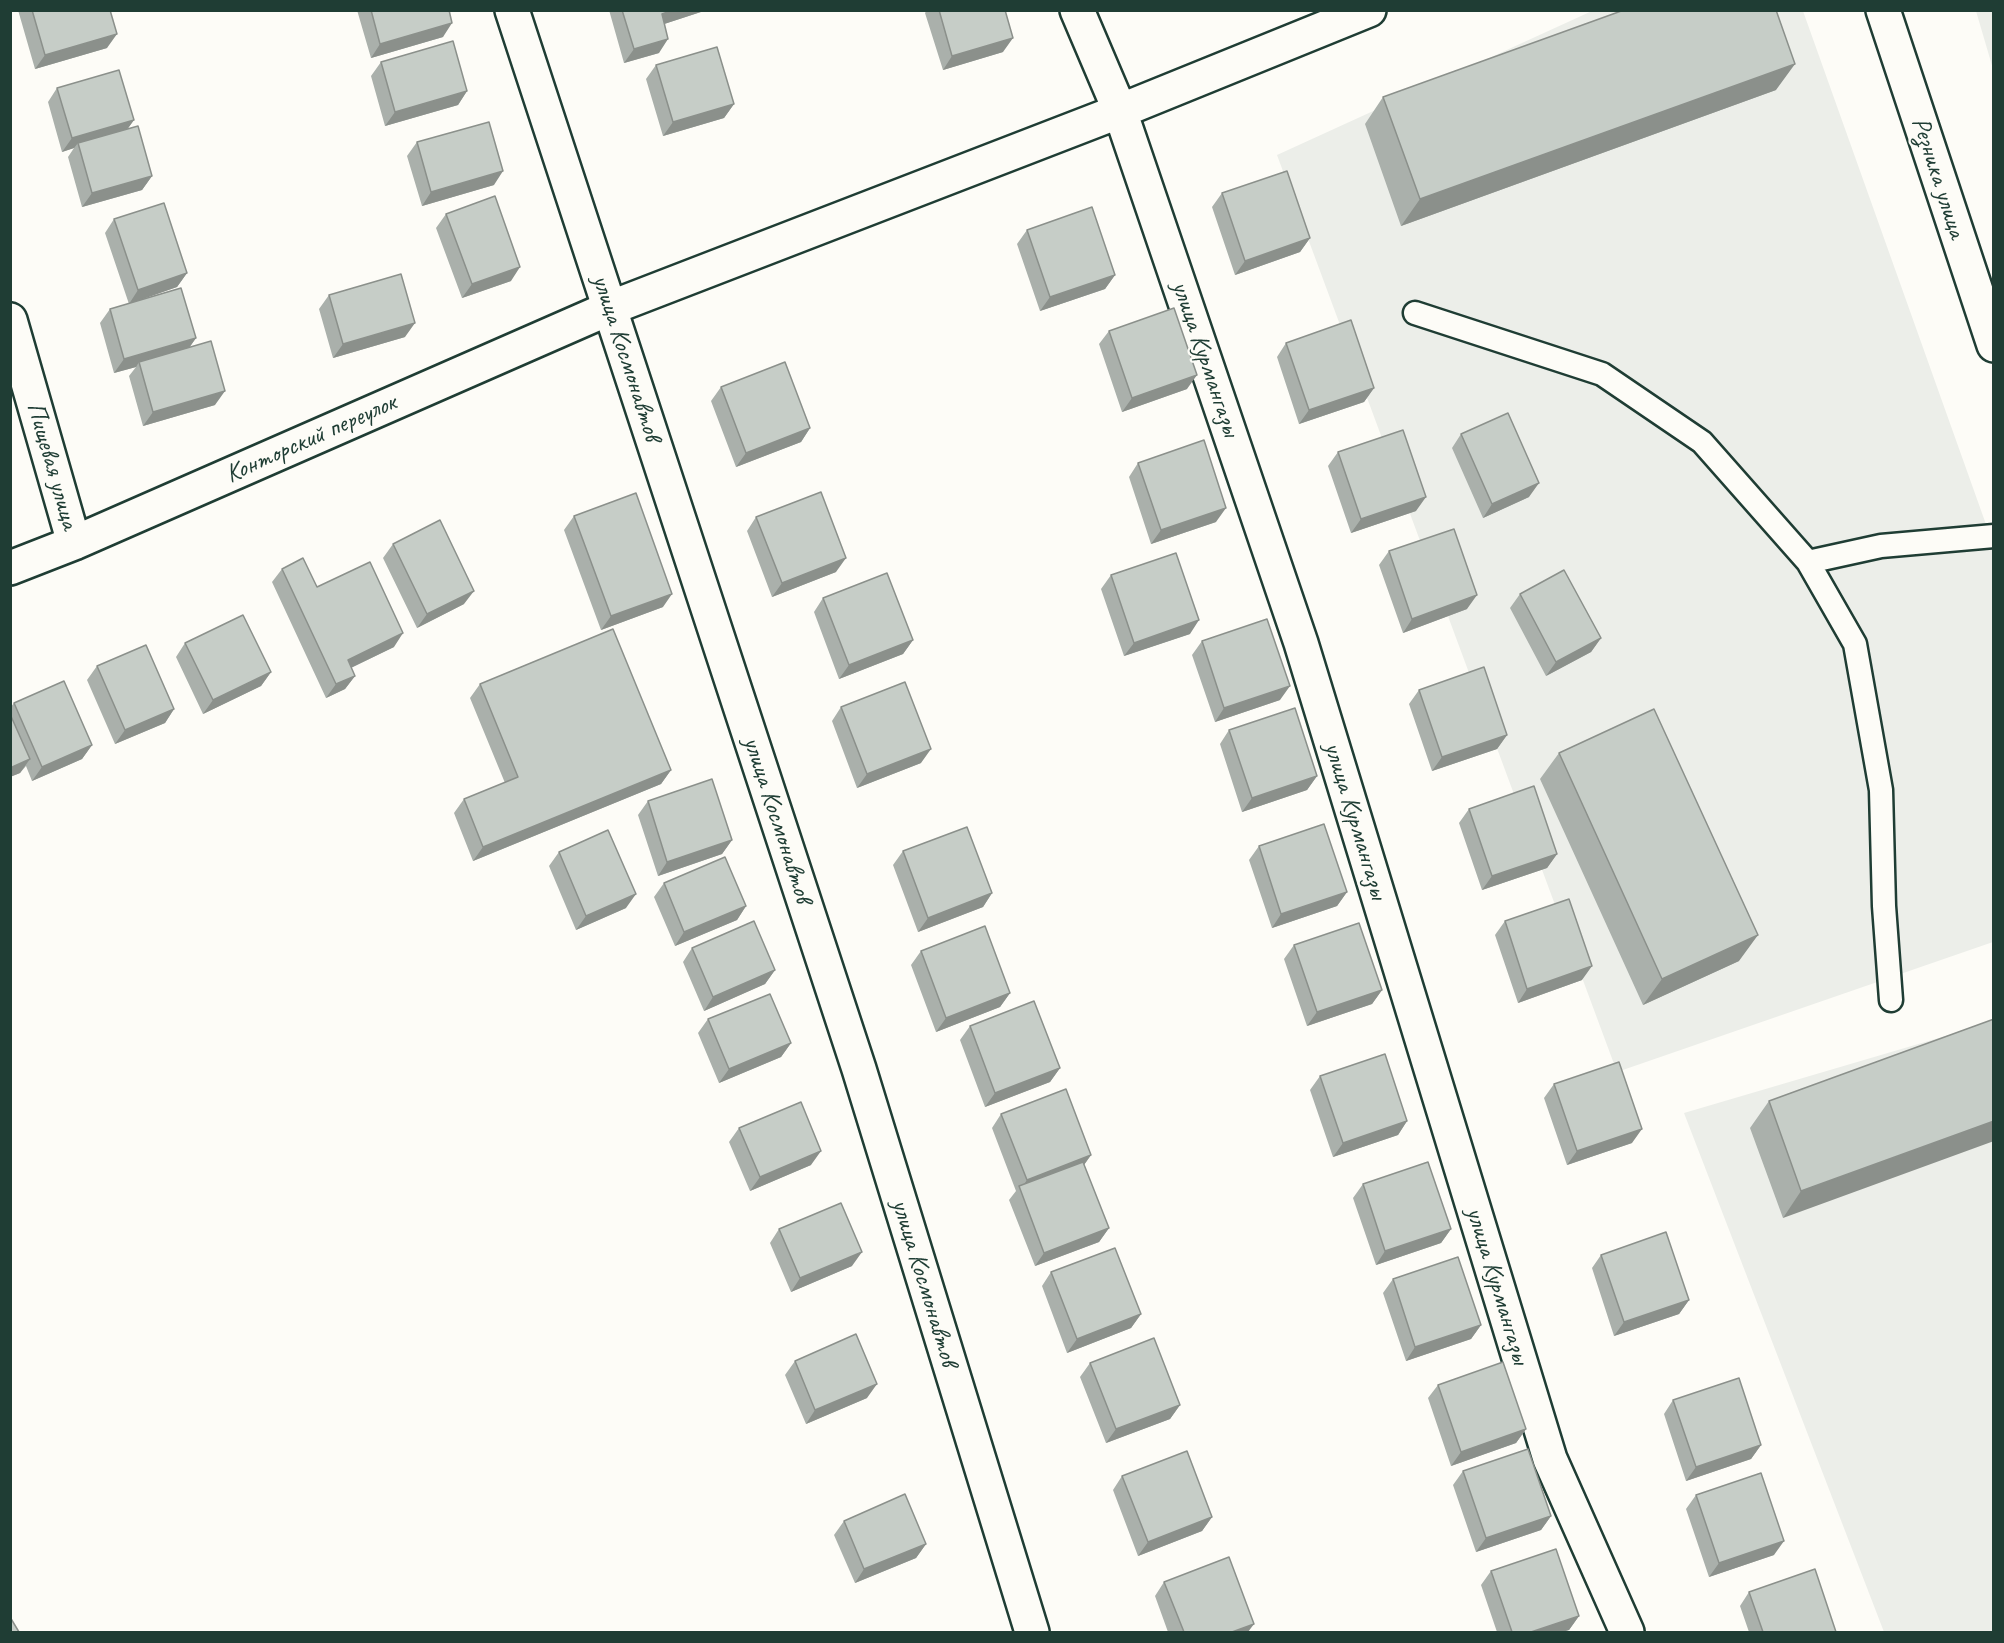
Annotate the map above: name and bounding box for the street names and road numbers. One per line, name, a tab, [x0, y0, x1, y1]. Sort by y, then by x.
street label: Резника улица	[1904, 114, 1972, 242]
street label: улица Космонавтов	[584, 271, 668, 445]
street label: улица Курмангазы	[1164, 277, 1246, 441]
street label: Конторский переулок	[221, 387, 401, 491]
street label: Пищевая улица	[19, 399, 85, 533]
street label: улица Космонавтов	[735, 733, 819, 907]
street label: улица Курмангазы	[1316, 739, 1394, 903]
street label: улица Космонавтов	[884, 1196, 964, 1370]
street label: улица Курмангазы	[1458, 1204, 1536, 1368]

